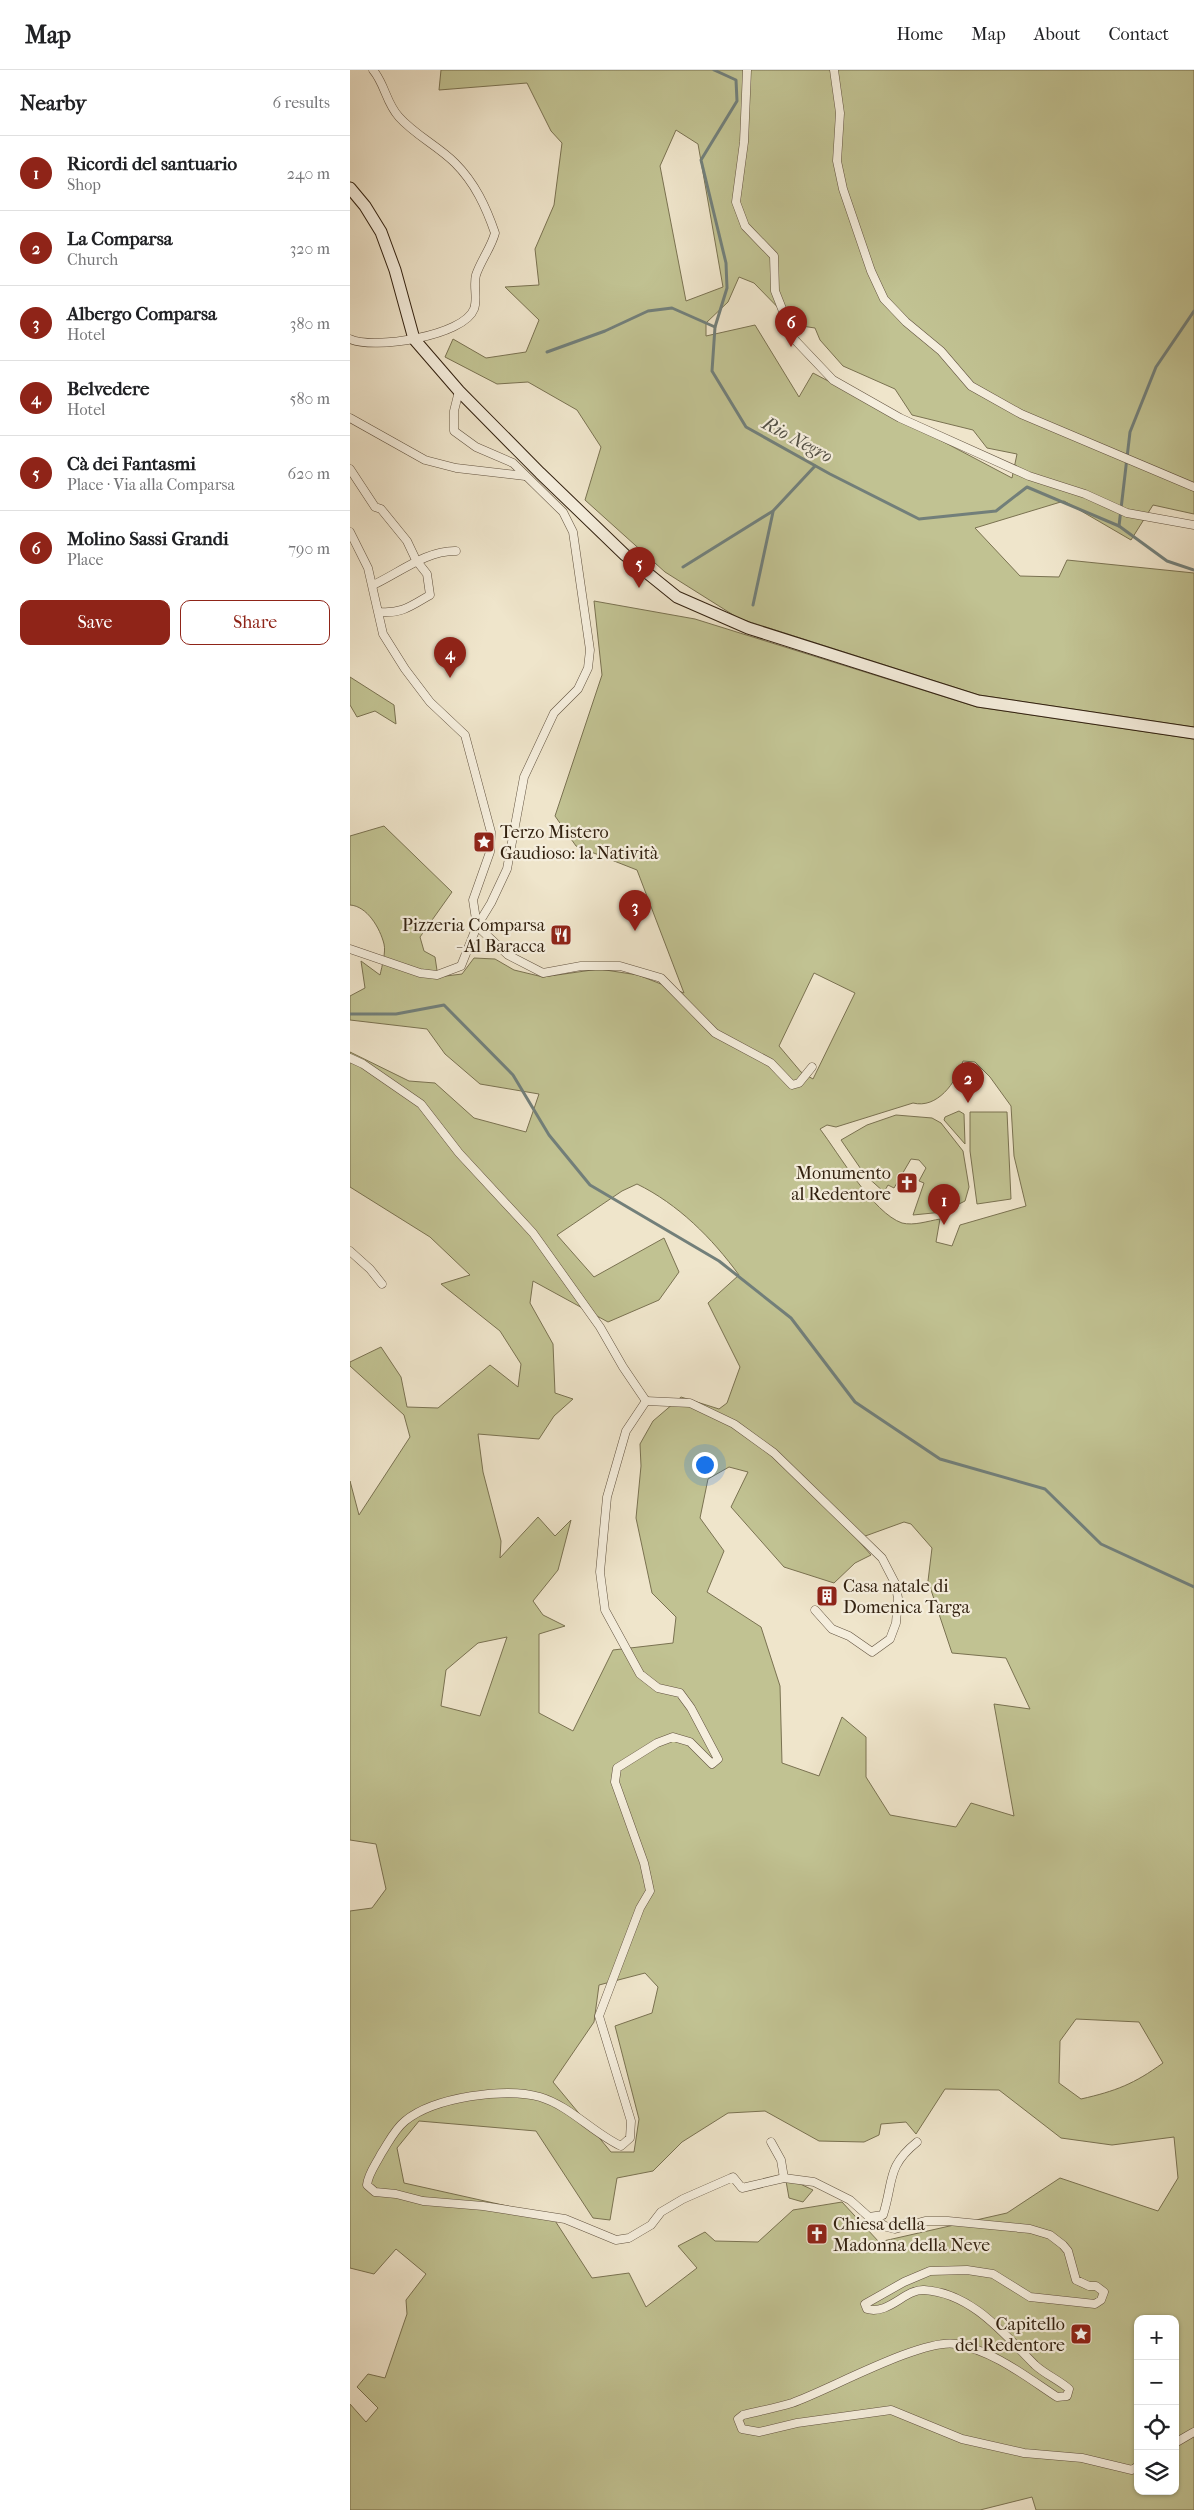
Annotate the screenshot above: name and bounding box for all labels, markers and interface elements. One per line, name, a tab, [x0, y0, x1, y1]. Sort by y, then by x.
text: Map	[25, 21, 71, 49]
text: Home	[896, 24, 943, 45]
text: Map	[971, 24, 1006, 45]
text: About	[1034, 24, 1080, 45]
text: Contact	[1108, 24, 1169, 45]
text: Nearby	[20, 91, 86, 115]
text: 6 results	[272, 93, 330, 112]
text: Ricordi del santuario	[67, 153, 237, 175]
text: 1	[33, 164, 39, 183]
text: 240 m	[287, 164, 330, 183]
text: Shop	[67, 175, 101, 194]
text: La Comparsa	[67, 228, 172, 250]
text: 2	[32, 239, 40, 258]
text: 320 m	[290, 239, 330, 258]
text: Church	[67, 250, 118, 269]
text: Albergo Comparsa	[67, 303, 217, 325]
pin: 6	[775, 306, 807, 347]
text: 3	[33, 314, 39, 333]
text: 380 m	[290, 314, 330, 333]
text: Hotel	[67, 325, 105, 344]
text: Belvedere	[67, 378, 149, 400]
text: 4	[31, 389, 41, 408]
text: 580 m	[289, 389, 330, 408]
text: Hotel	[67, 400, 105, 419]
water label: Rio Negro	[757, 411, 836, 468]
text: Cà dei Fantasmi	[67, 453, 196, 475]
text: 5	[33, 464, 39, 483]
text: 620 m	[288, 464, 330, 483]
text: Place · Via alla Comparsa	[67, 475, 235, 494]
text: Molino Sassi Grandi	[67, 528, 229, 550]
text: 6	[32, 539, 40, 558]
text: 790 m	[288, 539, 330, 558]
pin: 5	[623, 547, 655, 588]
text: Place	[67, 550, 103, 569]
button: Save	[20, 600, 170, 645]
button: Share	[180, 600, 330, 645]
pin: 4	[434, 637, 466, 678]
place label: Terzo Mistero Gaudioso: la Natività	[500, 822, 659, 864]
place icon: Terzo Mistero Gaudioso: la Natività	[472, 830, 496, 854]
pin: 3	[619, 890, 651, 931]
place label: Pizzeria Comparsa - Al Baracca	[402, 915, 546, 957]
restaurant icon: Pizzeria Comparsa - Al Baracca	[549, 923, 573, 947]
pin: 2	[952, 1062, 984, 1103]
place label: Monumento al Redentore	[791, 1163, 891, 1205]
church icon: Monumento al Redentore	[895, 1171, 919, 1195]
pin: 1	[928, 1184, 960, 1225]
your location	[692, 1452, 718, 1478]
place label: Casa natale di Domenica Targa	[843, 1576, 970, 1618]
building icon: Casa natale di Domenica Targa	[815, 1584, 839, 1608]
place label: Chiesa della Madonna della Neve	[833, 2214, 990, 2256]
church icon: Chiesa della Madonna della Neve	[805, 2222, 829, 2246]
place label: Capitello del Redentore	[955, 2314, 1065, 2356]
map controls	[1134, 2315, 1179, 2495]
button: +	[1134, 2315, 1179, 2360]
place icon: Capitello del Redentore	[1069, 2322, 1093, 2346]
button: −	[1134, 2360, 1179, 2405]
button: locate	[1134, 2405, 1179, 2450]
button: layers	[1134, 2450, 1179, 2495]

